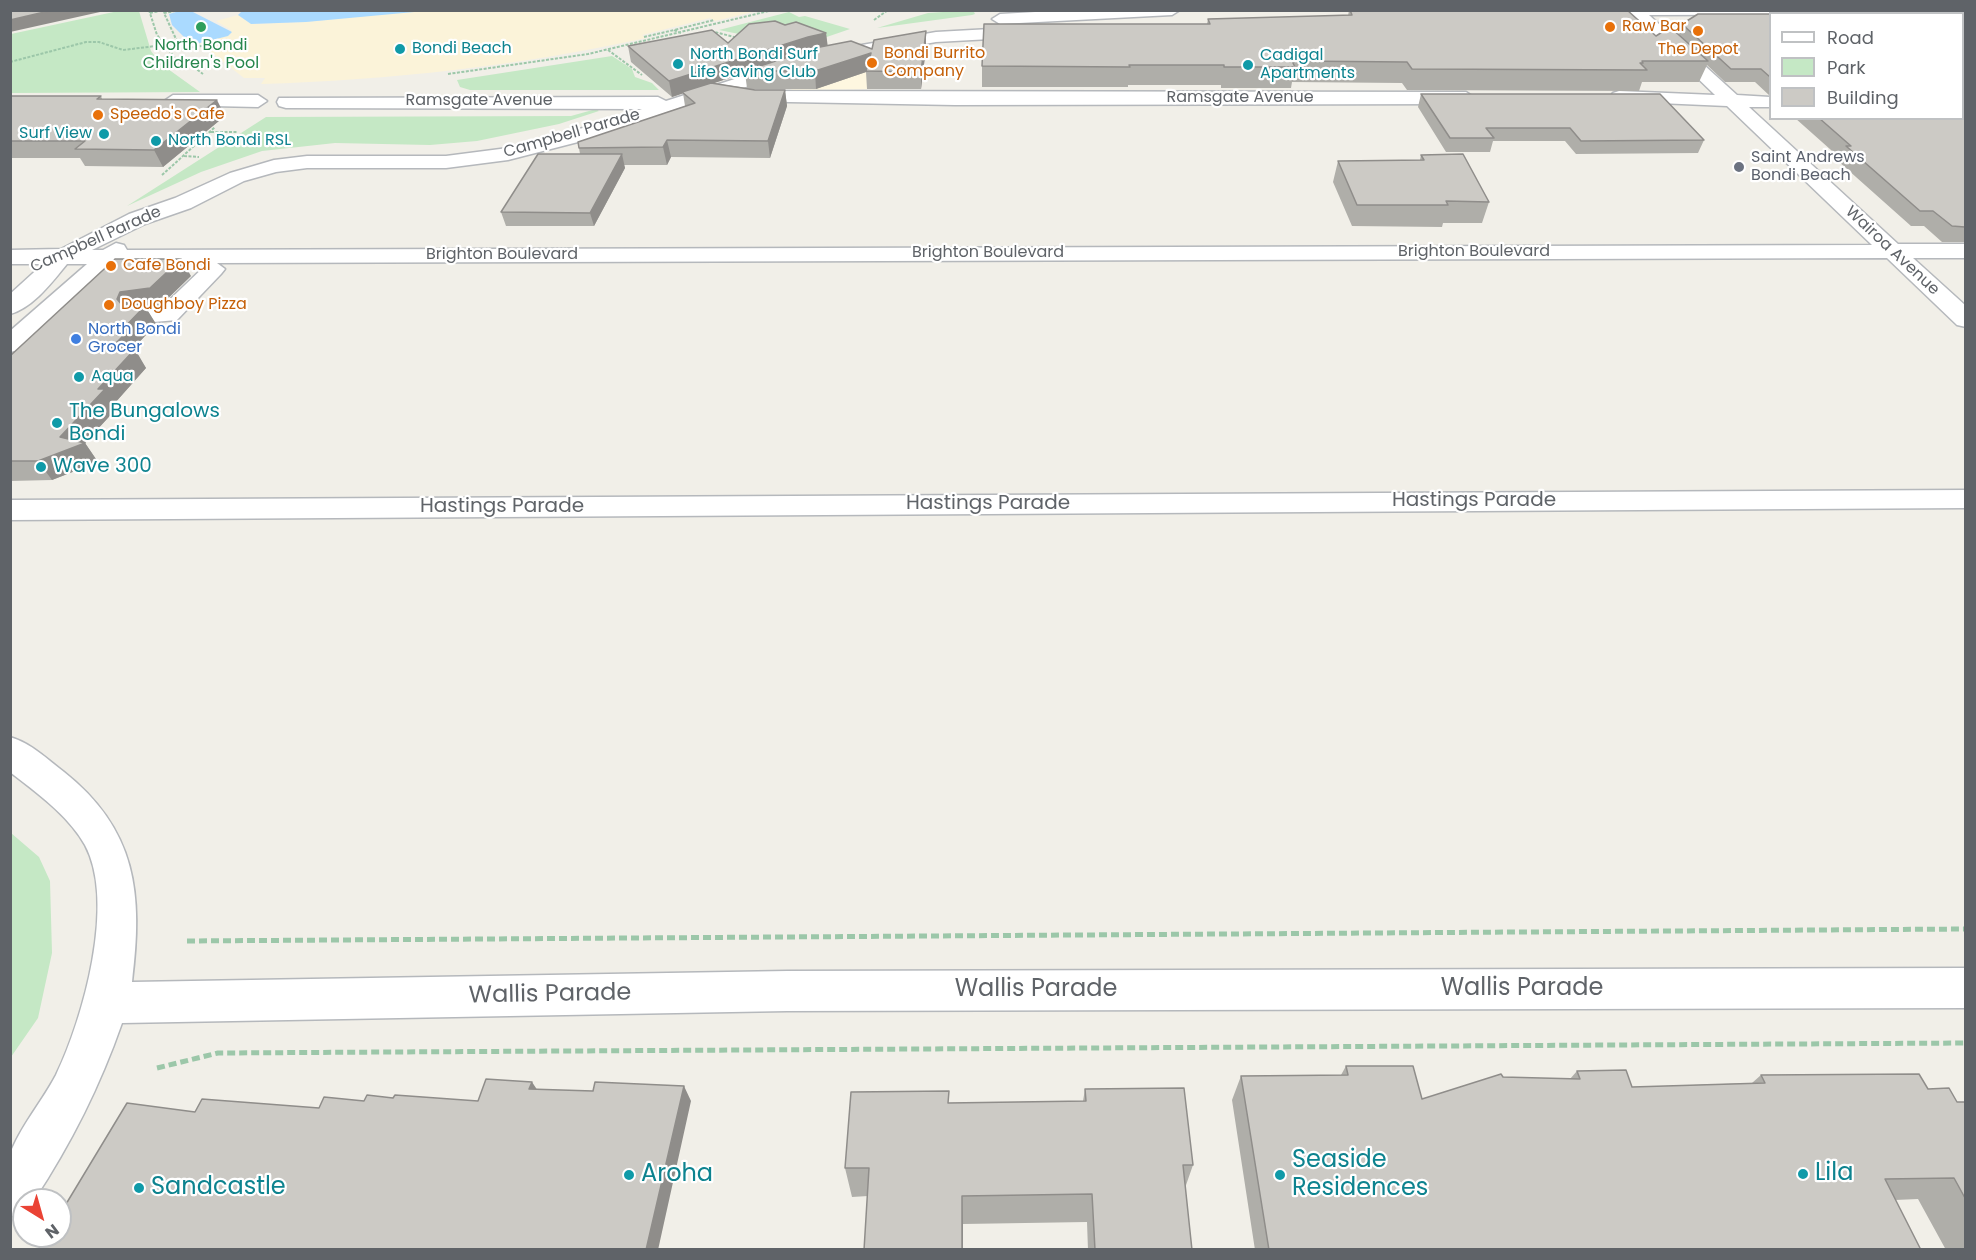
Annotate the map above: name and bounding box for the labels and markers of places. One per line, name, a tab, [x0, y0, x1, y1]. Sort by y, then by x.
place label: Raw Bar	[1622, 17, 1687, 37]
marker: North Bondi Children's Pool	[194, 20, 208, 34]
marker: Raw Bar	[1603, 20, 1617, 34]
marker: The Depot	[1691, 24, 1705, 38]
place label: North Bondi Children's Pool	[143, 36, 259, 74]
place label: Bondi Beach	[412, 39, 512, 59]
place label: The Depot	[1657, 40, 1739, 60]
marker: Bondi Beach	[393, 42, 407, 56]
place label: Bondi Burrito Company	[884, 44, 985, 82]
place label: North Bondi Surf Life Saving Club	[690, 45, 818, 83]
place label: Cadigal Apartments	[1260, 46, 1355, 84]
marker: Bondi Burrito Company	[865, 56, 879, 70]
marker: North Bondi Surf Life Saving Club	[671, 57, 685, 71]
marker: Cadigal Apartments	[1241, 58, 1255, 72]
place label: Speedo's Cafe	[110, 105, 225, 125]
marker: Speedo's Cafe	[91, 108, 105, 122]
place label: Surf View	[19, 124, 92, 144]
marker: Surf View	[97, 127, 111, 141]
place label: North Bondi RSL	[168, 131, 291, 151]
marker: North Bondi RSL	[149, 134, 163, 148]
place label: Saint Andrews Bondi Beach	[1751, 148, 1865, 186]
marker: Saint Andrews Bondi Beach	[1732, 160, 1746, 174]
place label: Cafe Bondi	[123, 256, 211, 276]
marker: Cafe Bondi	[104, 259, 118, 273]
place label: Doughboy Pizza	[121, 295, 247, 315]
marker: Doughboy Pizza	[102, 298, 116, 312]
place label: North Bondi Grocer	[88, 320, 181, 358]
marker: North Bondi Grocer	[69, 332, 83, 346]
place label: Aqua	[91, 367, 134, 387]
marker: Aqua	[72, 370, 86, 384]
place label: The Bungalows Bondi	[69, 400, 220, 447]
marker: The Bungalows Bondi	[50, 416, 64, 430]
place label: Wave 300	[53, 455, 152, 479]
marker: Wave 300	[34, 460, 48, 474]
place label: Seaside Residences	[1292, 1147, 1428, 1203]
place label: Lila	[1815, 1160, 1853, 1188]
place label: Aroha	[641, 1161, 713, 1189]
marker: Lila	[1796, 1167, 1810, 1181]
marker: Aroha	[622, 1168, 636, 1182]
marker: Seaside Residences	[1273, 1168, 1287, 1182]
place label: Sandcastle	[151, 1174, 286, 1202]
marker: Sandcastle	[132, 1181, 146, 1195]

